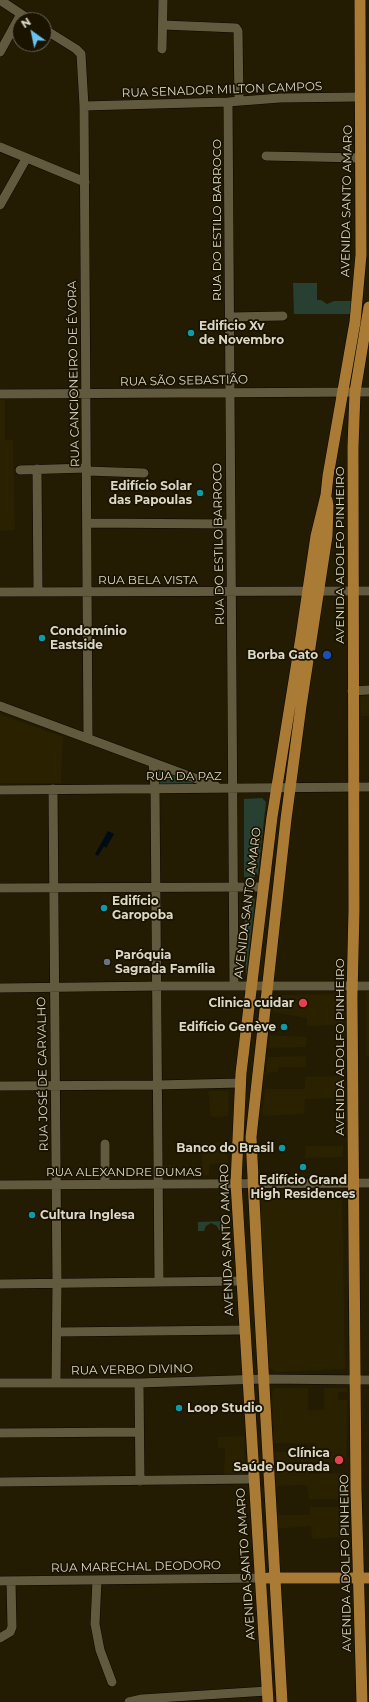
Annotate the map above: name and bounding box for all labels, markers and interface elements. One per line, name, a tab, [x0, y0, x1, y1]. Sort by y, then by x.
north arrow	[12, 12, 52, 52]
text: N	[18, 14, 34, 31]
street label: RUA SENADOR MILTON CAMPOS	[121, 79, 323, 101]
street label: AVENIDA SANTO AMARO	[338, 125, 356, 277]
street label: RUA DO ESTILO BARROCO	[210, 139, 224, 301]
street label: RUA CANCIONEIRO DE ÉVORA	[65, 281, 83, 467]
place label: Edificio Xv de Novembro	[199, 319, 284, 347]
marker: Edificio Xv de Novembro	[186, 328, 196, 338]
street label: RUA SÃO SEBASTIÃO	[120, 373, 248, 389]
street label: RUA DO ESTILO BARROCO	[210, 463, 228, 625]
street label: AVENIDA ADOLFO PINHEIRO	[333, 466, 347, 644]
place label: Edifício Solar das Papoulas	[109, 479, 192, 507]
marker: Edifício Solar das Papoulas	[195, 488, 205, 498]
street label: RUA BELA VISTA	[98, 573, 198, 587]
place label: Condomínio Eastside	[50, 624, 127, 652]
marker: Condomínio Eastside	[37, 633, 47, 643]
place label: Borba Gato	[247, 648, 318, 662]
marker: Borba Gato	[321, 649, 333, 661]
street label: RUA DA PAZ	[146, 769, 222, 783]
street label: AVENIDA SANTO AMARO	[232, 826, 264, 980]
place label: Edifício Garopoba	[112, 894, 173, 922]
marker: Edifício Garopoba	[99, 903, 109, 913]
place label: Paróquia Sagrada Família	[115, 948, 215, 976]
marker: Paróquia Sagrada Família	[102, 957, 112, 967]
street label: AVENIDA ADOLFO PINHEIRO	[333, 958, 347, 1136]
place label: Clinica cuidar	[208, 996, 294, 1010]
street label: RUA JOSÉ DE CARVALHO	[34, 997, 52, 1151]
marker: Clinica cuidar	[297, 997, 309, 1009]
place label: Edifício Genève	[179, 1020, 276, 1034]
marker: Edifício Genève	[279, 1022, 289, 1032]
place label: Banco do Brasil	[176, 1141, 274, 1155]
marker: Banco do Brasil	[277, 1143, 287, 1153]
marker: Edifício Grand High Residences	[298, 1162, 308, 1172]
street label: AVENIDA SANTO AMARO	[217, 1164, 237, 1316]
street label: RUA ALEXANDRE DUMAS	[46, 1165, 202, 1179]
place label: Edifício Grand High Residences	[251, 1173, 355, 1201]
place label: Cultura Inglesa	[40, 1208, 135, 1222]
marker: Cultura Inglesa	[27, 1210, 37, 1220]
street label: RUA VERBO DIVINO	[71, 1362, 193, 1378]
place label: Loop Studio	[187, 1401, 262, 1415]
marker: Loop Studio	[174, 1403, 184, 1413]
place label: Clínica Saúde Dourada	[234, 1446, 330, 1474]
marker: Clínica Saúde Dourada	[333, 1454, 345, 1466]
street label: AVENIDA ADOLFO PINHEIRO	[337, 1474, 355, 1652]
street label: AVENIDA SANTO AMARO	[234, 1487, 258, 1641]
street label: RUA MARECHAL DEODORO	[51, 1558, 221, 1576]

